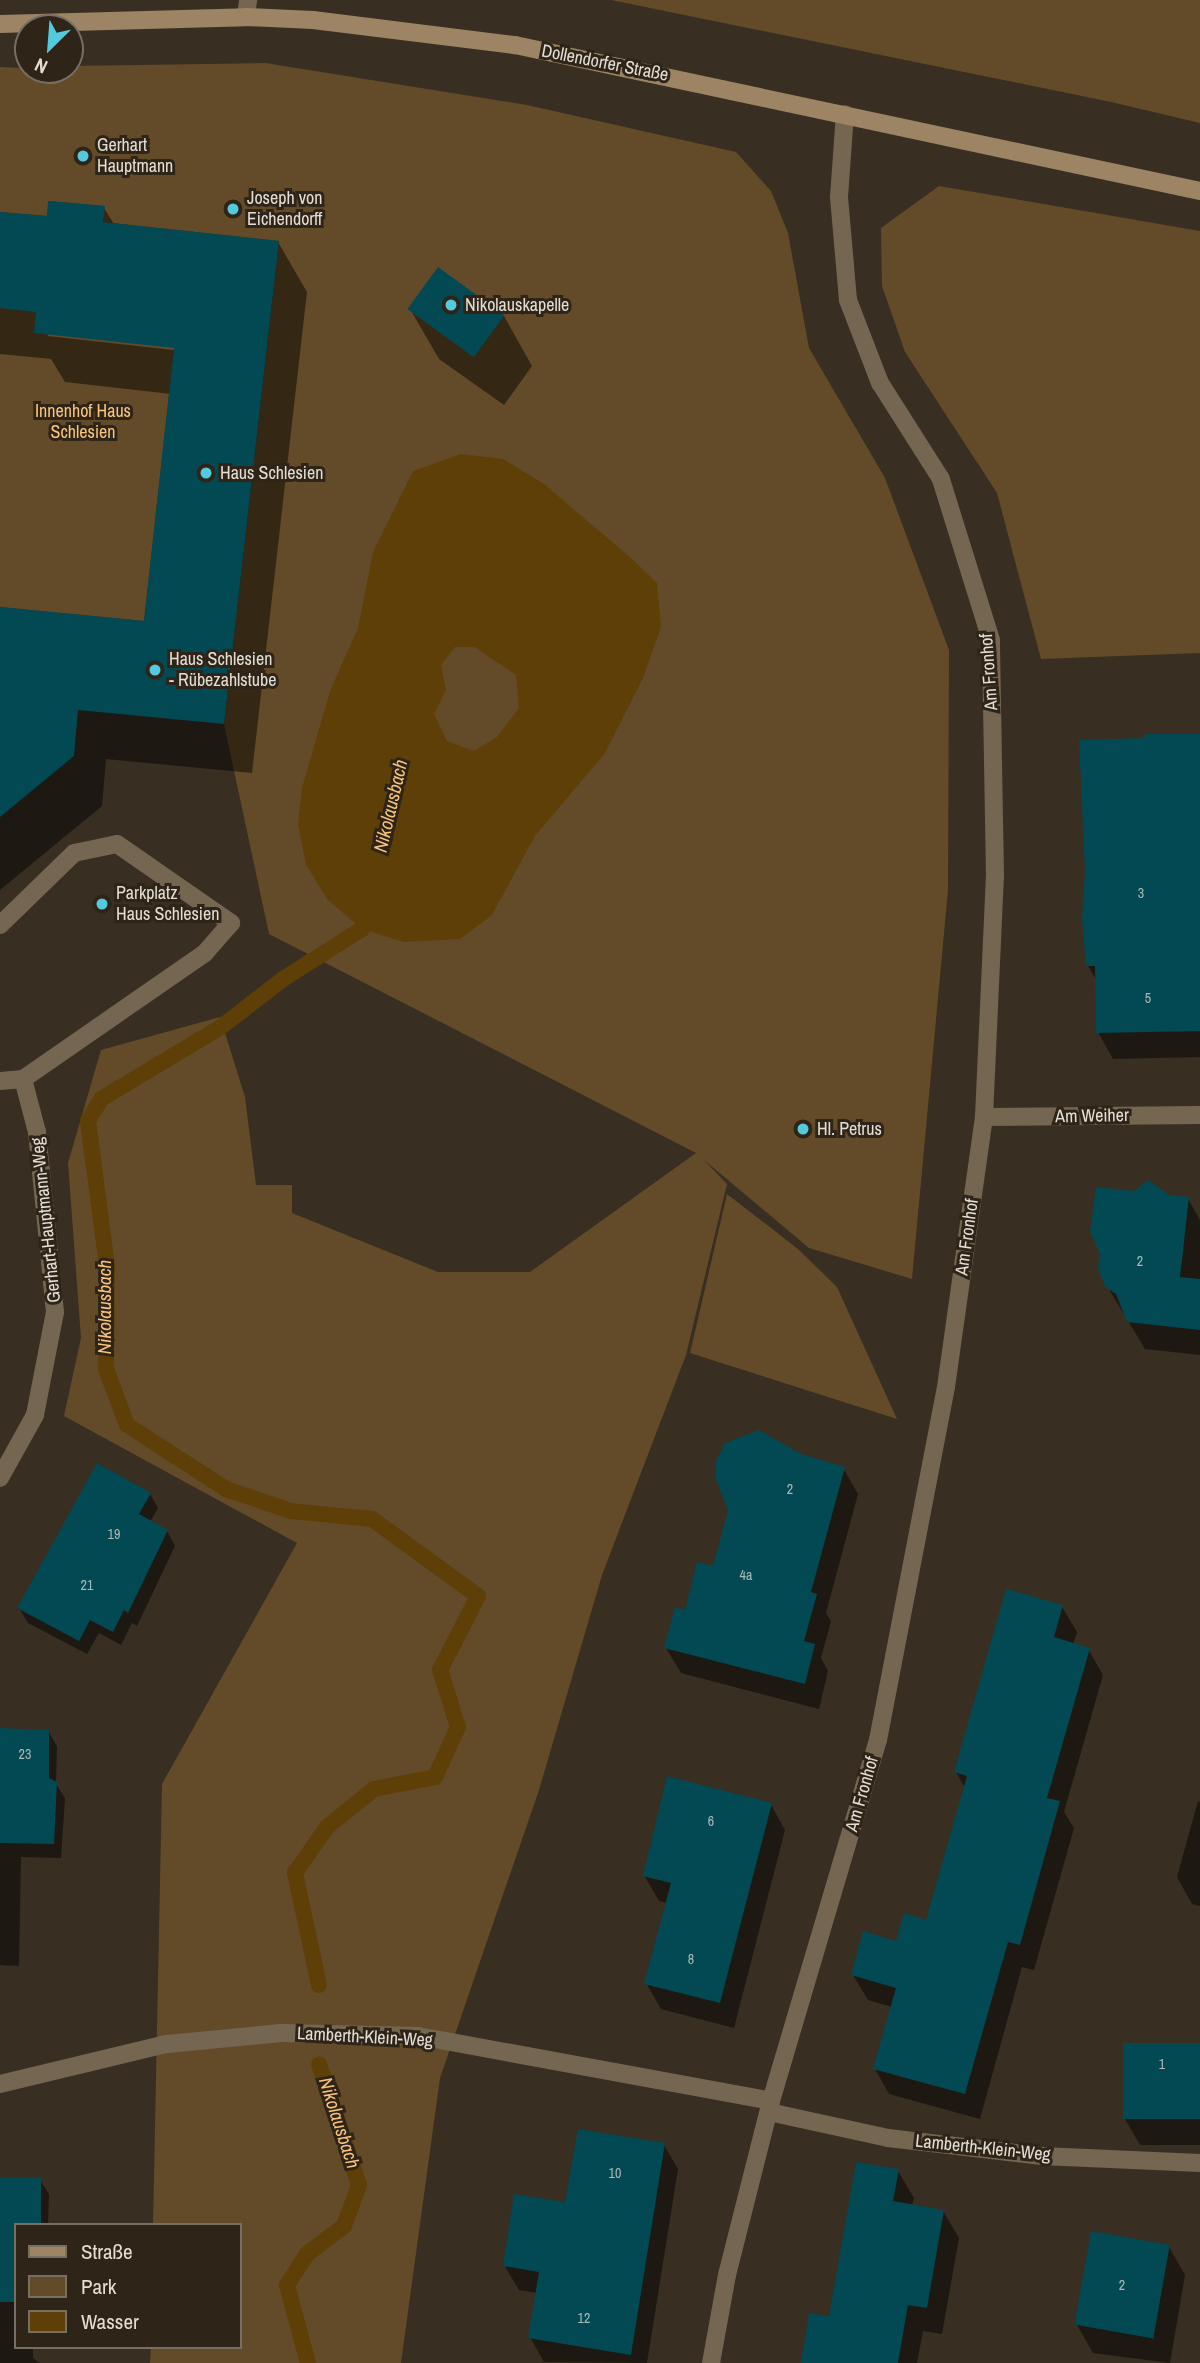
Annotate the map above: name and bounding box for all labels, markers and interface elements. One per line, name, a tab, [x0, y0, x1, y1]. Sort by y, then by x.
north arrow	[14, 14, 84, 84]
street label: Dollendorfer Straße	[540, 40, 670, 86]
text: N	[30, 52, 52, 80]
place label: Gerhart Hauptmann	[97, 135, 173, 178]
marker: Gerhart Hauptmann	[75, 148, 91, 164]
place label: Joseph von Eichendorff	[247, 188, 322, 230]
marker: Joseph von Eichendorff	[225, 201, 241, 217]
place label: Nikolauskapelle	[465, 294, 569, 316]
marker: Nikolauskapelle	[443, 297, 459, 313]
park label: Innenhof Haus Schlesien	[35, 401, 131, 444]
place label: Haus Schlesien	[220, 462, 323, 484]
marker: Haus Schlesien	[198, 465, 214, 481]
street label: Am Fronhof	[976, 633, 1002, 711]
place label: Haus Schlesien - Rübezahlstube	[169, 649, 276, 692]
marker: Haus Schlesien - Rübezahlstube	[147, 662, 163, 678]
water label: Nikolausbach	[369, 757, 413, 855]
place label: Parkplatz Haus Schlesien	[116, 883, 219, 926]
house number: 3	[1138, 885, 1144, 901]
marker: Parkplatz Haus Schlesien	[94, 896, 110, 912]
house number: 5	[1145, 990, 1151, 1006]
street label: Am Weiher	[1055, 1105, 1129, 1127]
place label: Hl. Petrus	[817, 1118, 882, 1140]
marker: Hl. Petrus	[795, 1121, 811, 1137]
street label: Gerhart-Hauptmann-Weg	[27, 1136, 65, 1304]
street label: Am Fronhof	[951, 1197, 983, 1277]
house number: 2	[1137, 1253, 1143, 1269]
water label: Nikolausbach	[94, 1260, 116, 1354]
house number: 2	[787, 1481, 793, 1497]
house number: 19	[108, 1526, 120, 1542]
house number: 4a	[740, 1567, 752, 1583]
house number: 21	[81, 1577, 93, 1593]
house number: 23	[19, 1746, 31, 1762]
street label: Am Fronhof	[841, 1754, 883, 1834]
house number: 6	[708, 1813, 714, 1829]
house number: 8	[688, 1951, 694, 1967]
street label: Lamberth-Klein-Weg	[297, 2023, 433, 2051]
house number: 1	[1159, 2056, 1165, 2072]
water label: Nikolausbach	[314, 2075, 364, 2171]
street label: Lamberth-Klein-Weg	[914, 2130, 1052, 2166]
house number: 10	[609, 2165, 621, 2181]
legend	[14, 2223, 242, 2349]
text: Straße	[81, 2237, 133, 2266]
text: Park	[81, 2272, 116, 2301]
house number: 2	[1119, 2277, 1125, 2293]
text: Wasser	[81, 2307, 139, 2336]
house number: 12	[578, 2310, 590, 2326]

